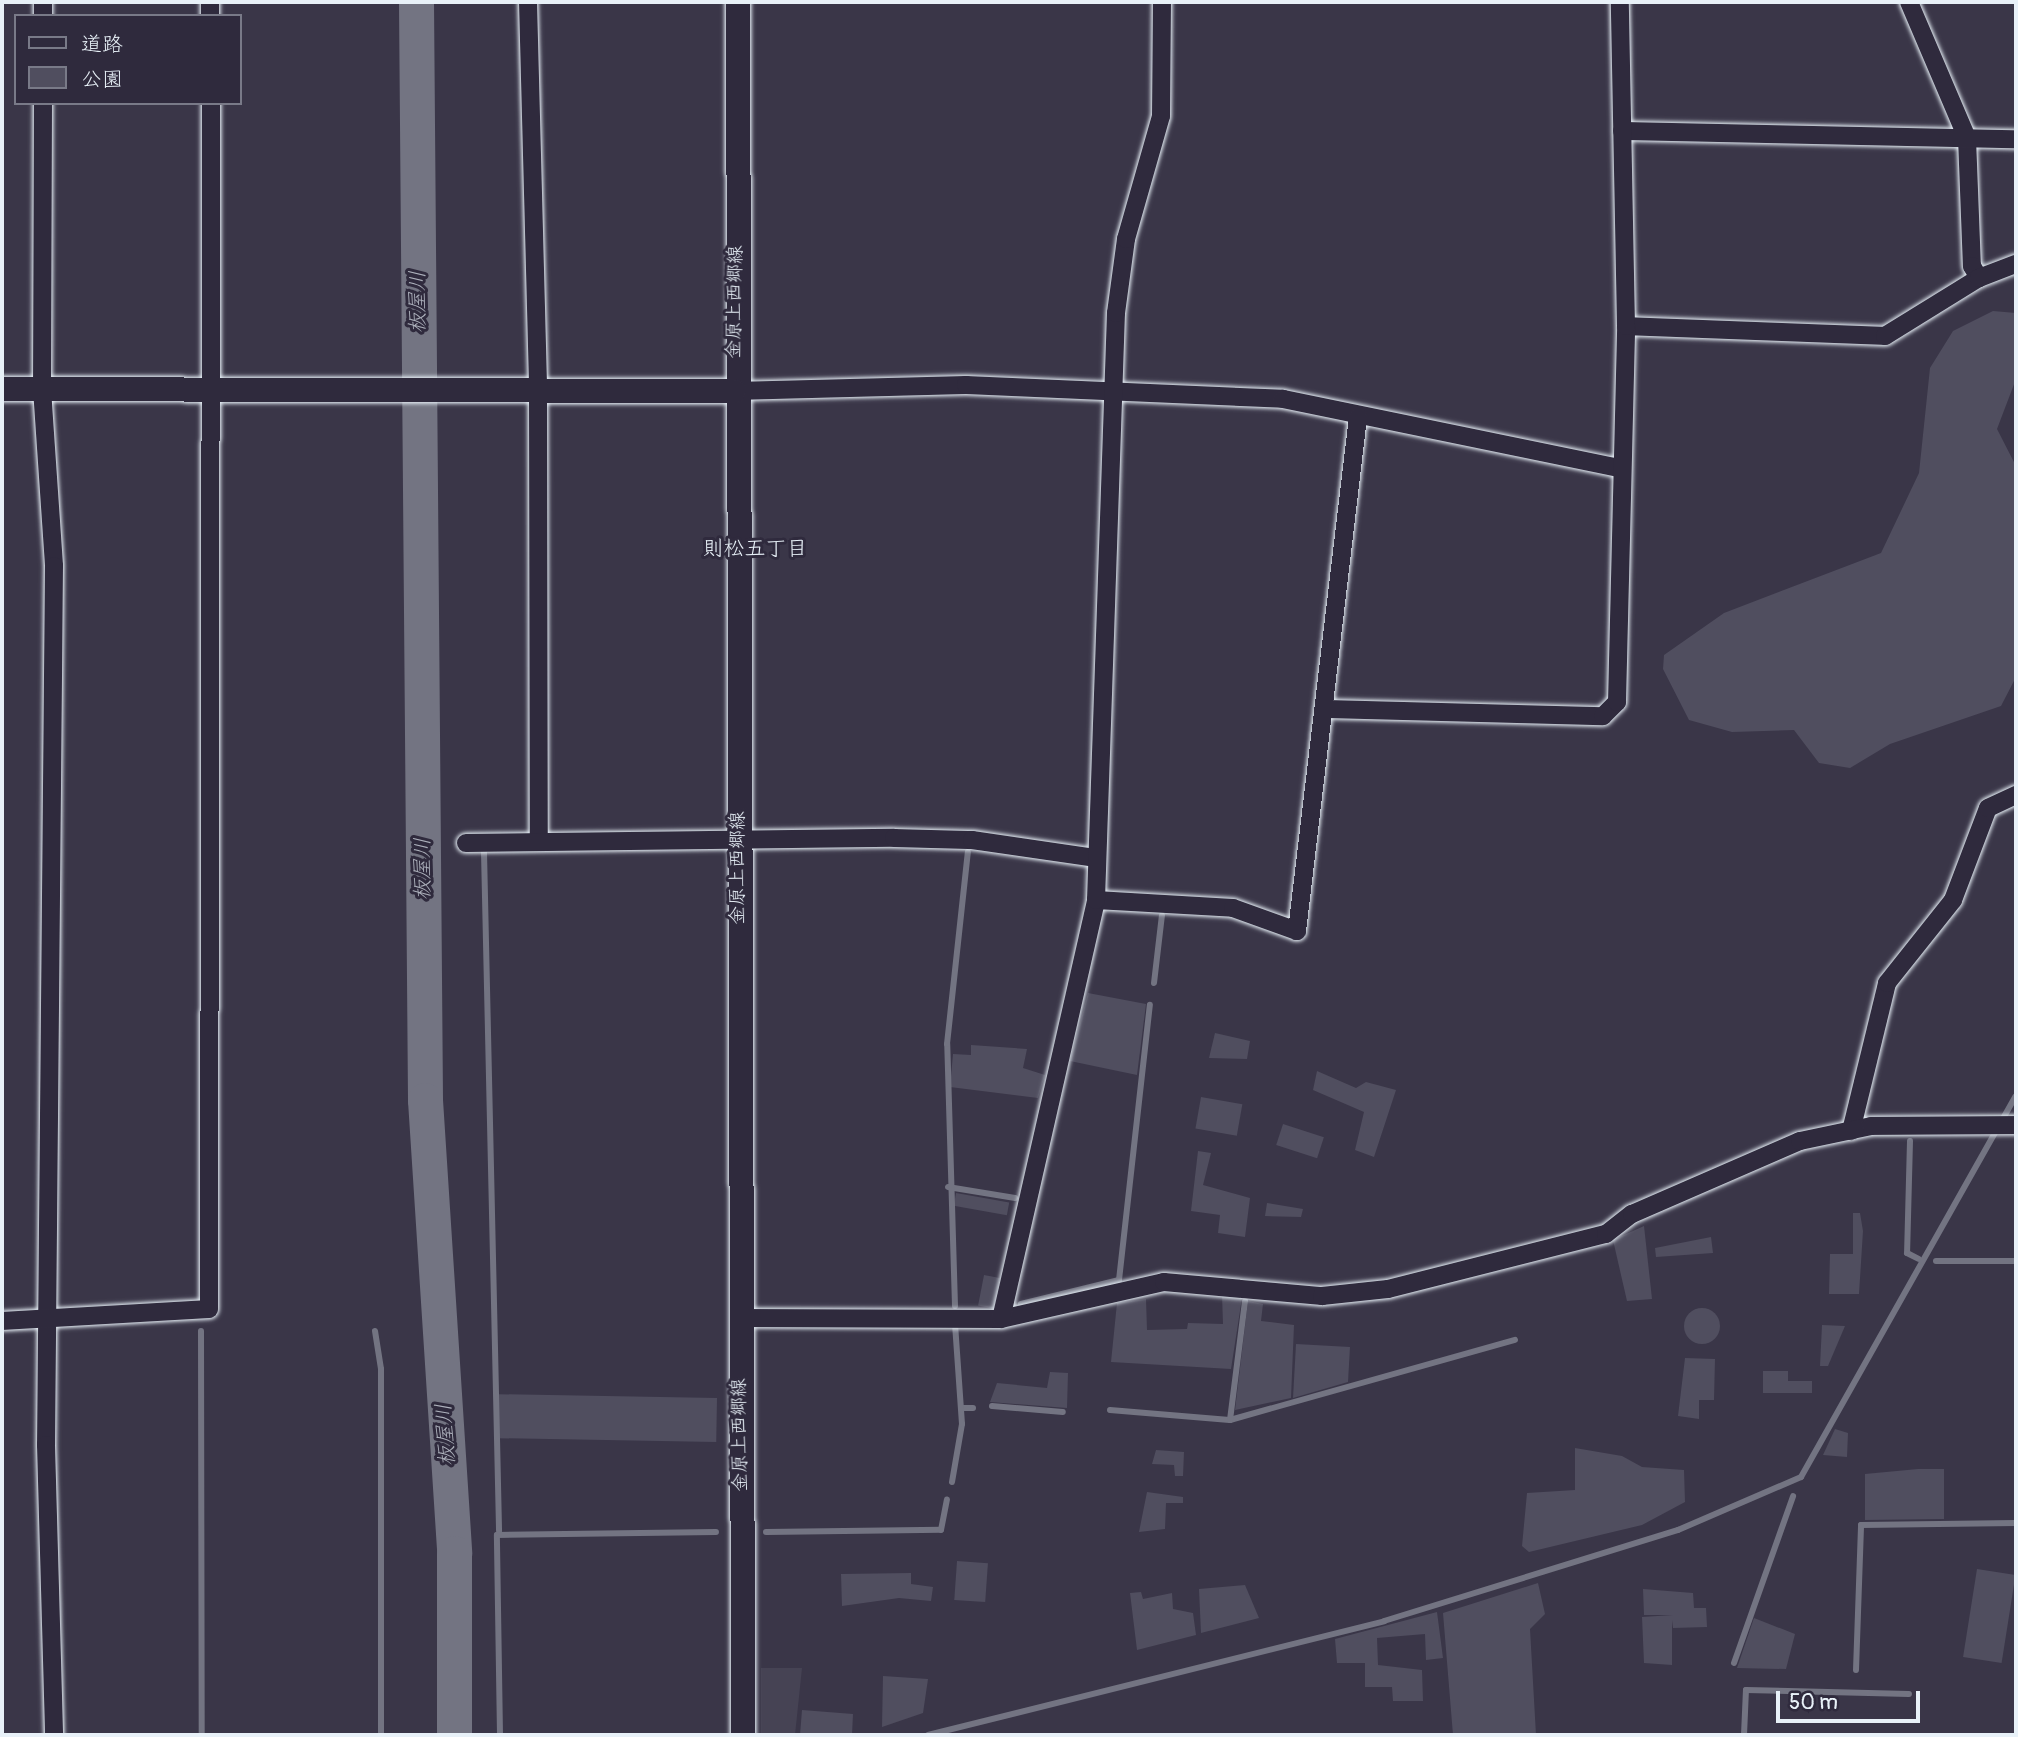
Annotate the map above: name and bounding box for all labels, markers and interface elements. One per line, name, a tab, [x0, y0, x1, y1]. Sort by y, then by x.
legend	[14, 14, 242, 105]
text: 道路	[81, 31, 123, 58]
text: 公園	[81, 66, 123, 93]
street label: 金原上西郷線	[723, 245, 747, 359]
water label: 板屋川	[405, 271, 431, 333]
district label: 則松五丁目	[703, 536, 807, 562]
street label: 金原上西郷線	[727, 811, 749, 925]
water label: 板屋川	[410, 838, 436, 900]
street label: 金原上西郷線	[728, 1378, 752, 1492]
water label: 板屋川	[431, 1403, 461, 1467]
scale bar	[1780, 1678, 1924, 1722]
text: 50 m	[1789, 1689, 1838, 1716]

